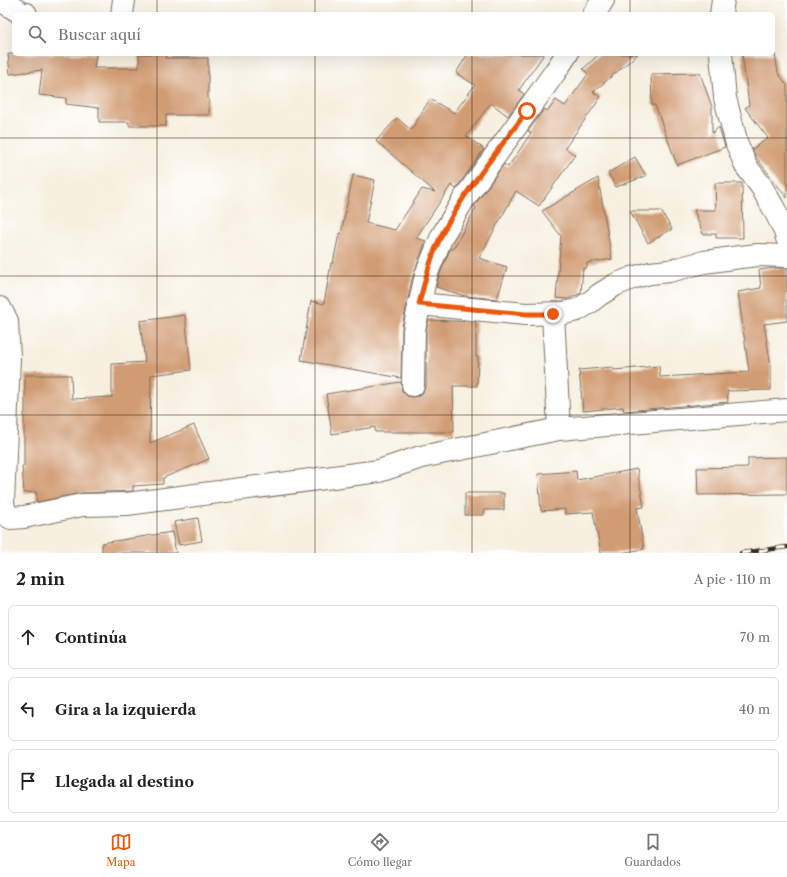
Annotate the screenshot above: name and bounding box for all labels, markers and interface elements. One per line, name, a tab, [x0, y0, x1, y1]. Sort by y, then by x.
search box	[12, 12, 775, 56]
icon: search	[26, 23, 48, 45]
text: Buscar aquí	[58, 25, 141, 44]
route start	[518, 102, 536, 120]
route end	[544, 305, 562, 323]
text: 2 min	[16, 569, 65, 589]
text: A pie · 110 m	[694, 571, 771, 587]
icon: ahead	[17, 626, 39, 648]
text: Continúa	[55, 628, 127, 647]
text: 70 m	[740, 629, 770, 645]
icon: left	[17, 698, 39, 720]
text: Gira a la izquierda	[55, 700, 196, 719]
text: 40 m	[739, 701, 770, 717]
icon: arrive	[17, 770, 39, 792]
text: Llegada al destino	[55, 772, 194, 791]
tab: Mapa	[106, 831, 136, 869]
tab: Cómo llegar	[348, 831, 412, 869]
tab: Guardados	[624, 831, 681, 869]

